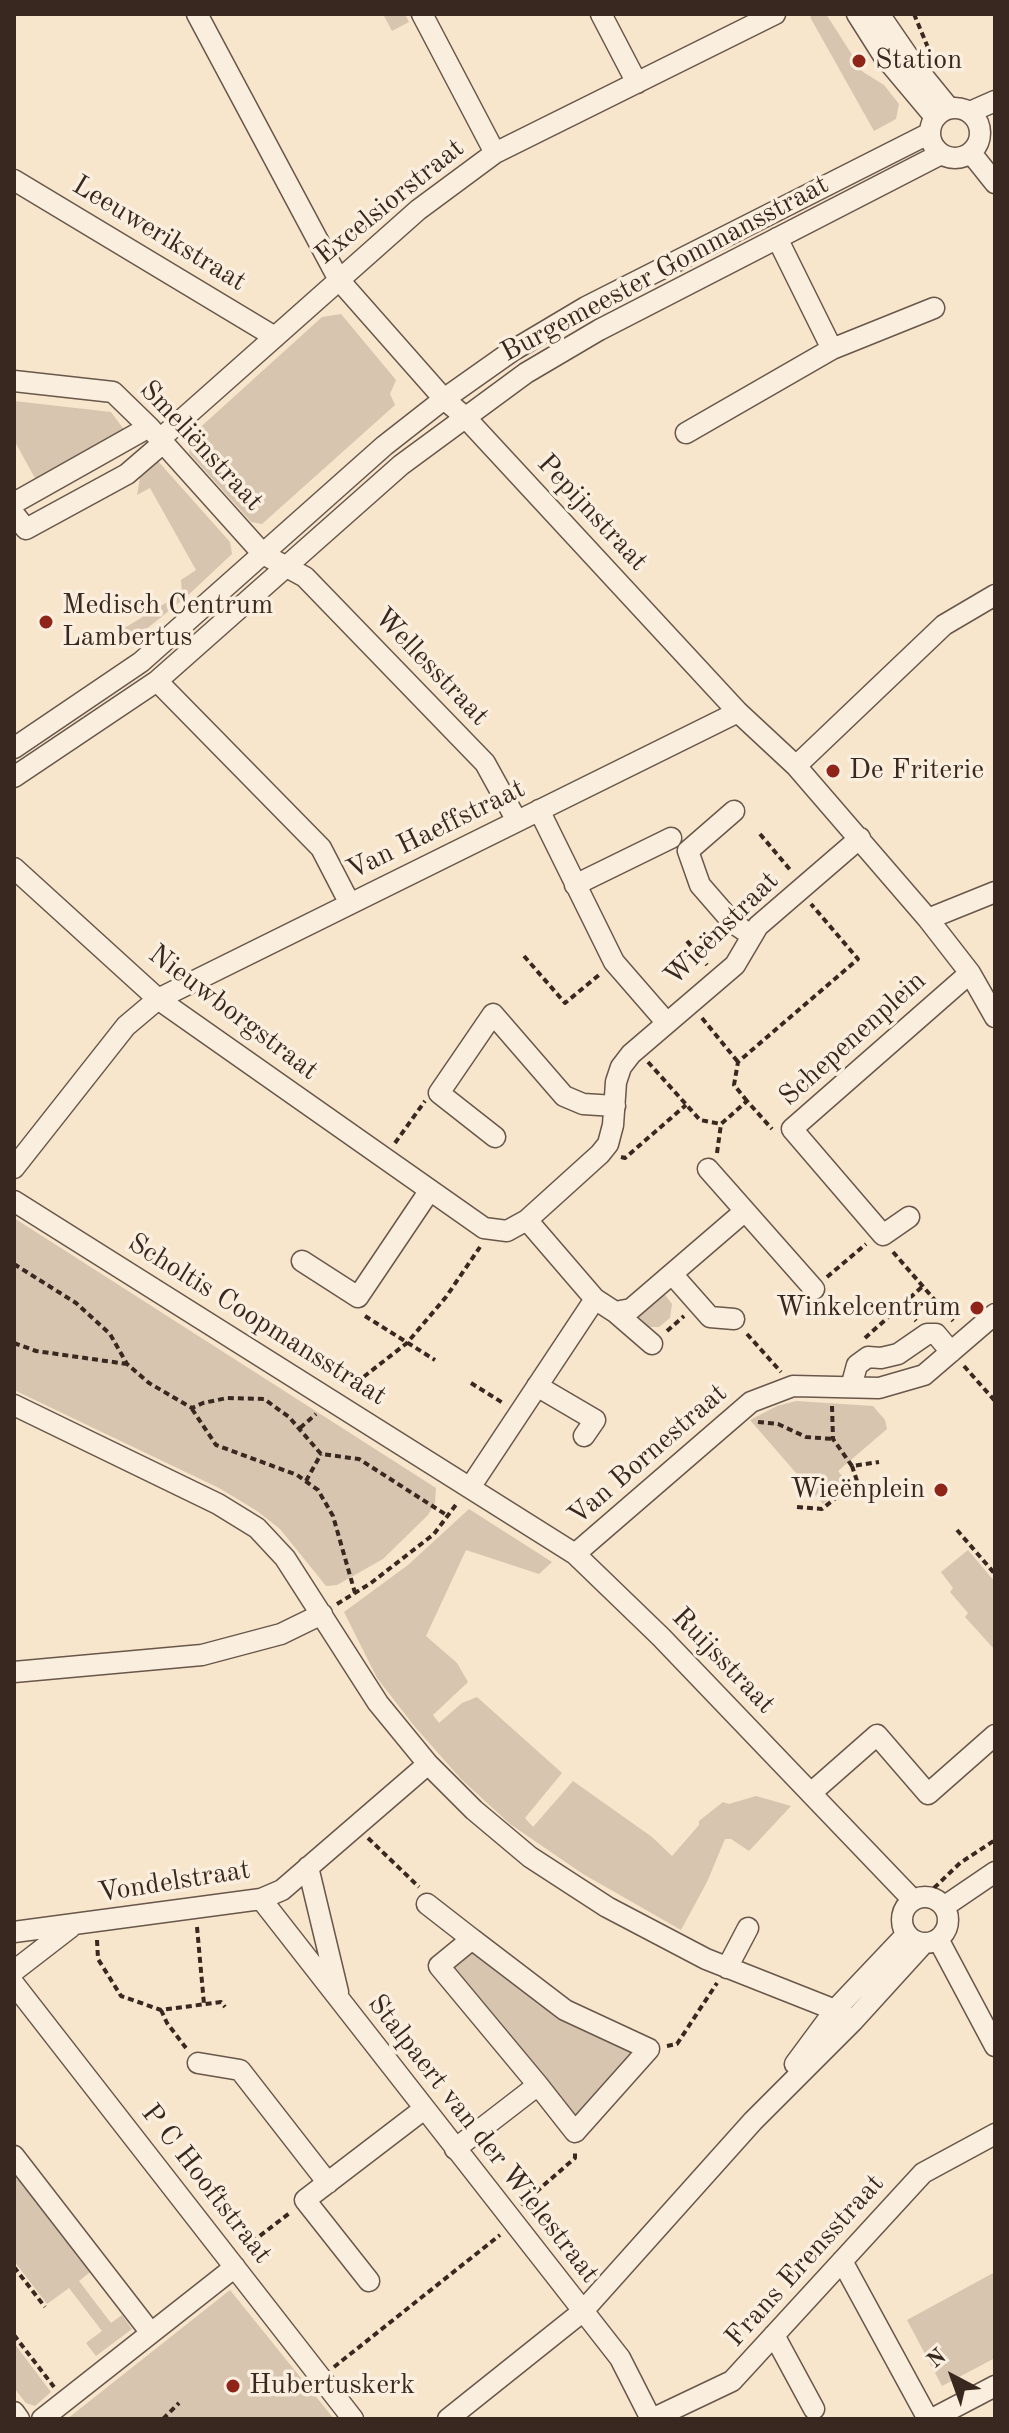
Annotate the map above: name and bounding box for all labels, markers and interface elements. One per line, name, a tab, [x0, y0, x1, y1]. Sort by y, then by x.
place label: Station	[875, 44, 962, 78]
marker: Station	[850, 52, 868, 70]
street label: Excelsiorstraat	[309, 132, 471, 272]
street label: Burgemeester Gommansstraat	[495, 168, 835, 370]
street label: Leeuwerikstraat	[66, 169, 252, 299]
street label: Smeliënstraat	[132, 374, 270, 518]
street label: Pepijnstraat	[529, 448, 655, 578]
place label: Medisch Centrum Lambertus	[62, 589, 273, 655]
street label: Wellesstraat	[366, 601, 496, 733]
marker: Medisch Centrum Lambertus	[37, 613, 55, 631]
place label: De Friterie	[849, 754, 984, 788]
marker: De Friterie	[824, 762, 842, 780]
street label: Van Haeffstraat	[341, 772, 531, 888]
street label: Wieënstraat	[658, 865, 786, 993]
street label: Nieuwborgstraat	[141, 938, 325, 1088]
street label: Schepenenplein	[773, 964, 933, 1114]
street label: Scholtis Coopmansstraat	[121, 1227, 393, 1413]
place label: Winkelcentrum	[776, 1291, 961, 1325]
marker: Winkelcentrum	[968, 1299, 986, 1317]
street label: Van Bornestraat	[562, 1377, 734, 1533]
place label: Wieënplein	[790, 1473, 925, 1507]
marker: Wieënplein	[932, 1481, 950, 1499]
street label: Ruijsstraat	[664, 1601, 782, 1721]
street label: Vondelstraat	[95, 1853, 253, 1911]
street label: Stalpaert van der Wielestraat	[360, 1988, 606, 2290]
street label: P C Hooftstraat	[133, 2098, 279, 2270]
street label: Frans Erensstraat	[719, 2168, 891, 2354]
north arrow	[913, 2337, 993, 2417]
text: N	[924, 2345, 951, 2373]
place label: Hubertuskerk	[249, 2369, 415, 2403]
marker: Hubertuskerk	[224, 2377, 242, 2395]

